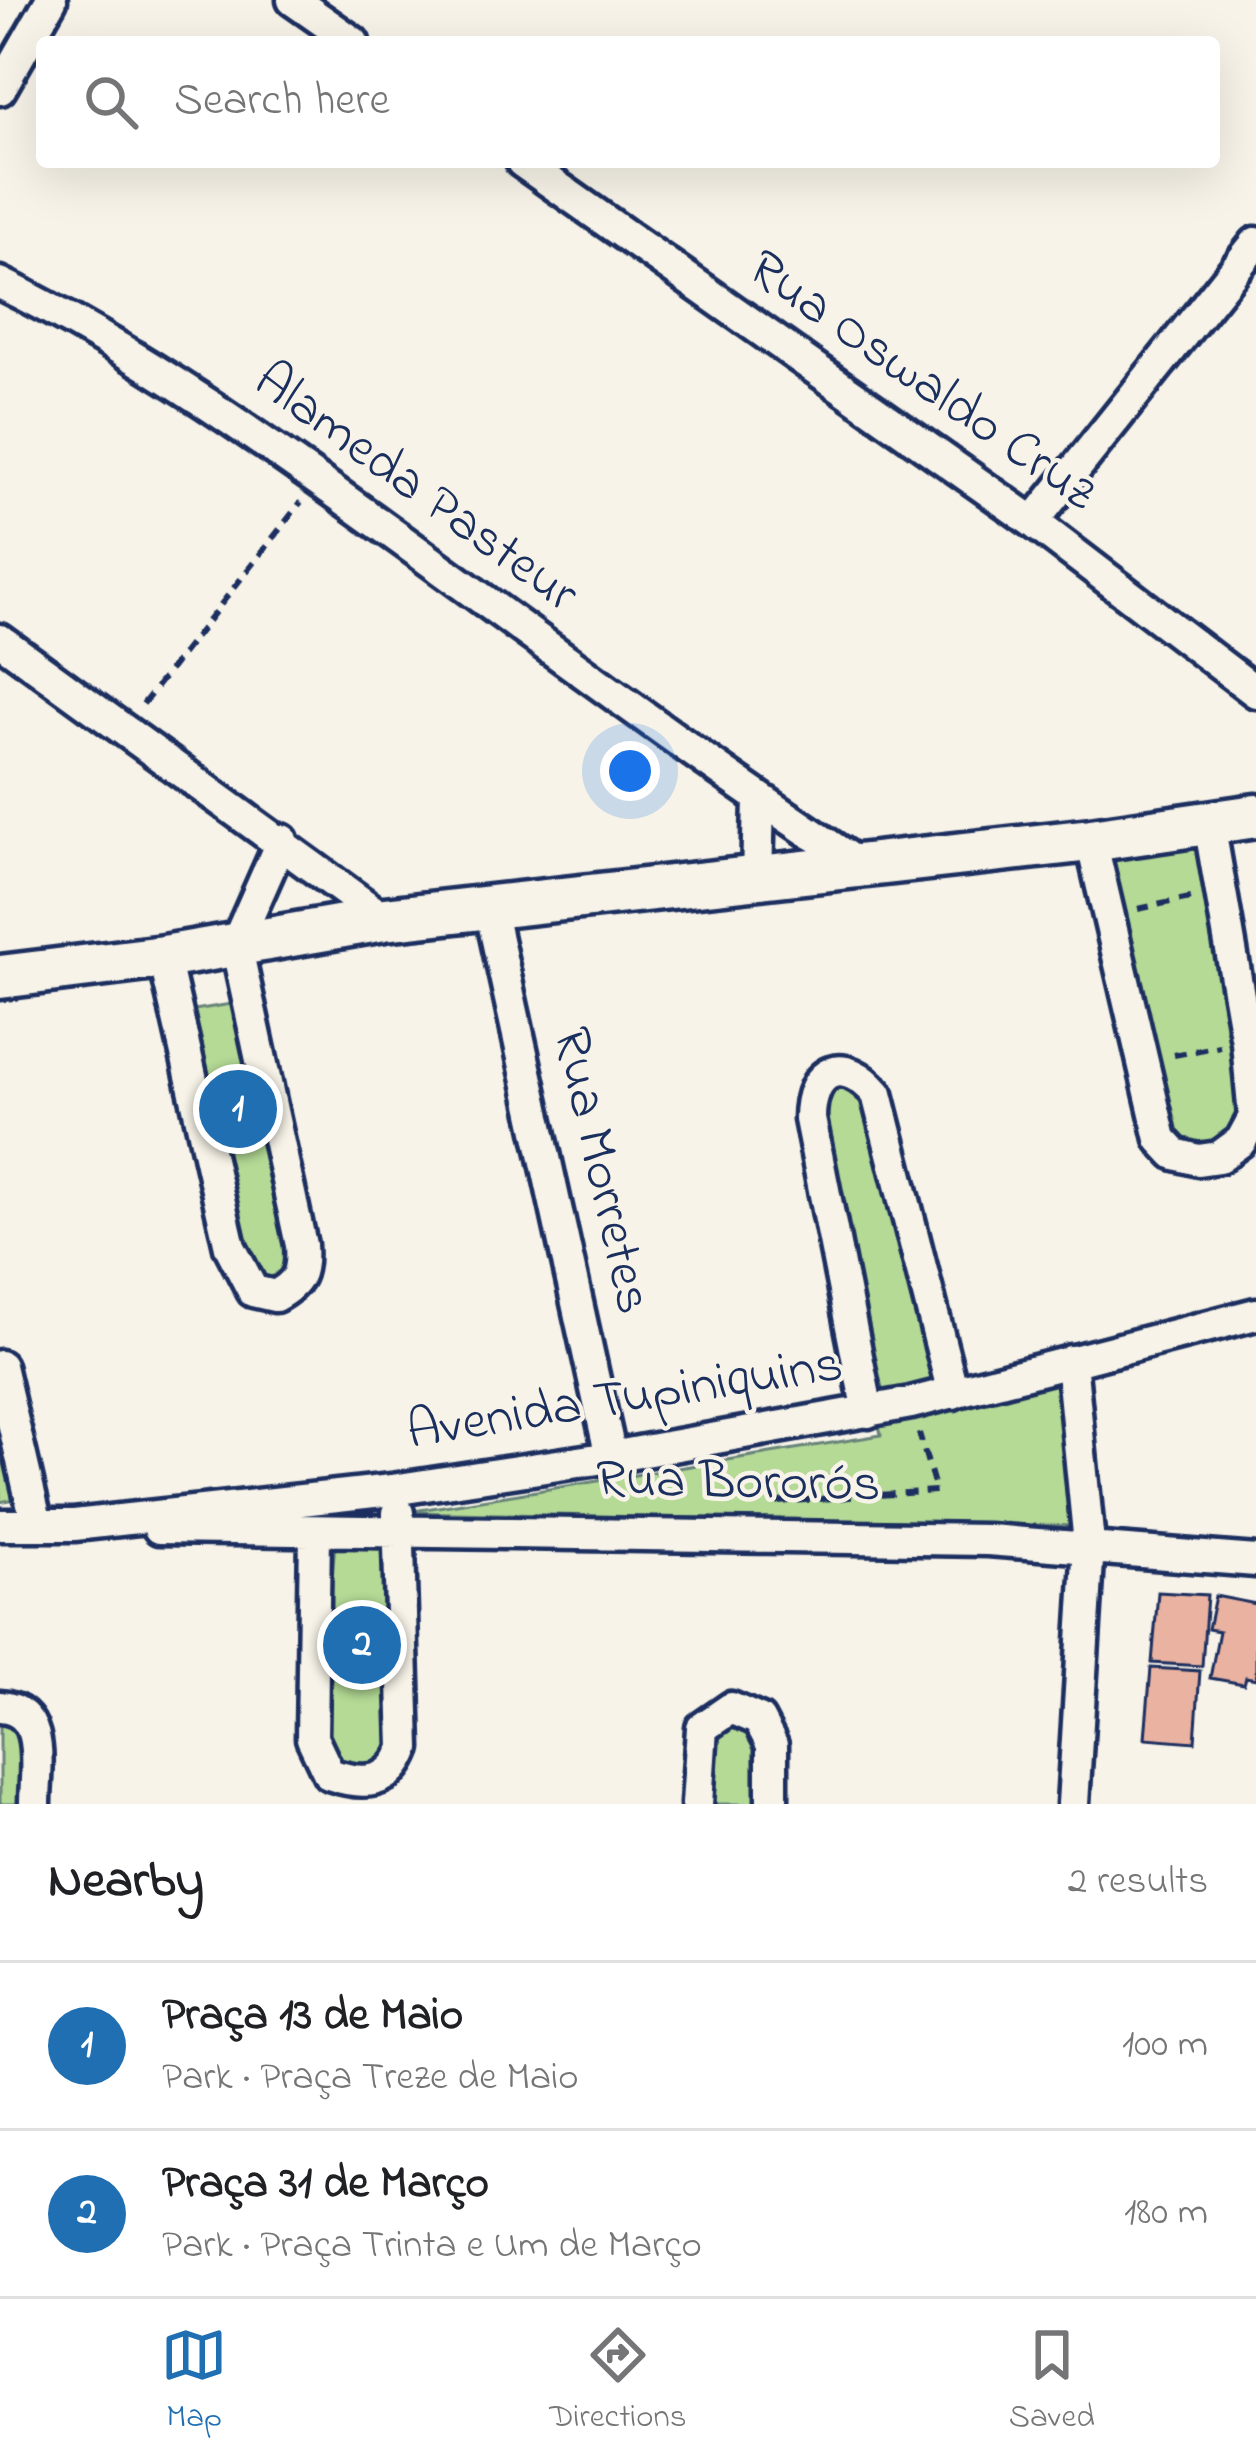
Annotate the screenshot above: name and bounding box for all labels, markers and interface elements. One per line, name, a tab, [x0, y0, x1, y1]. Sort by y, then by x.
search box	[36, 36, 1220, 168]
icon: search	[78, 69, 144, 135]
text: Search here	[174, 69, 390, 135]
street label: Rua Oswaldo Cruz	[730, 232, 1112, 532]
street label: Alameda Pasteur	[236, 344, 594, 634]
your location	[600, 741, 660, 801]
street label: Rua Morretes	[529, 1020, 671, 1322]
pin: 1	[199, 1064, 277, 1154]
street label: Avenida Tupiniquins	[402, 1327, 848, 1473]
street label: Rua Bororós	[595, 1443, 881, 1525]
pin: 2	[323, 1600, 401, 1690]
text: Nearby	[48, 1845, 204, 1920]
text: 2 results	[1068, 1854, 1208, 1911]
text: Praça 13 de Maio	[162, 1984, 463, 2050]
text: 1	[81, 2017, 93, 2074]
text: 100 m	[1122, 2017, 1208, 2074]
text: Park · Praça Treze de Maio	[162, 2050, 578, 2107]
text: Praça 31 de Março	[162, 2152, 489, 2218]
text: 2	[77, 2185, 97, 2242]
text: 180 m	[1124, 2185, 1208, 2242]
text: Park · Praça Trinta e Um de Março	[162, 2218, 702, 2275]
tab: Map	[161, 2322, 227, 2442]
tab: Directions	[549, 2322, 686, 2442]
tab: Saved	[1009, 2322, 1095, 2442]

